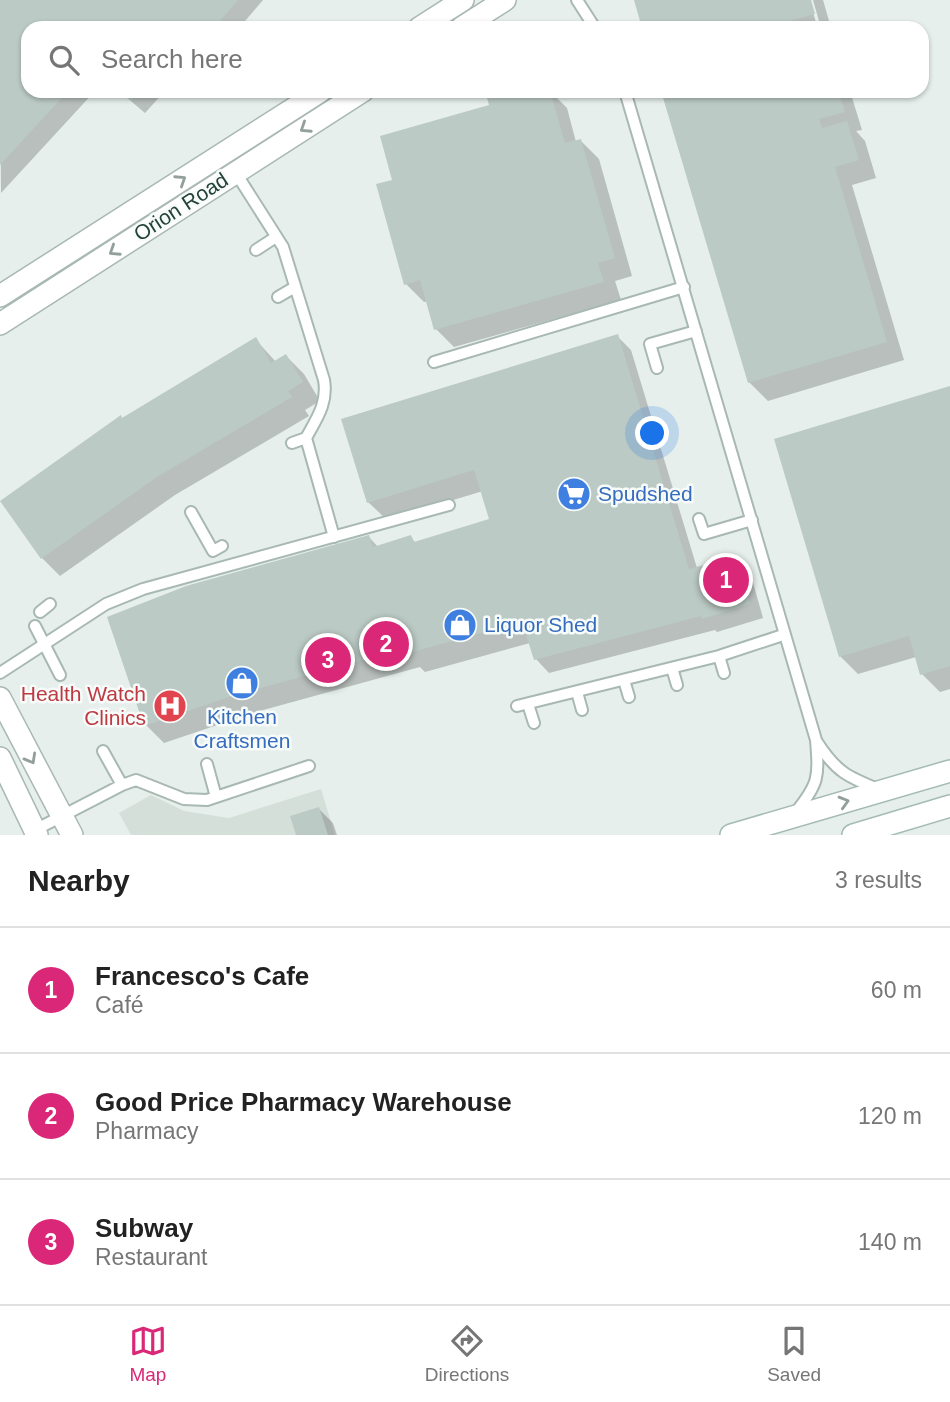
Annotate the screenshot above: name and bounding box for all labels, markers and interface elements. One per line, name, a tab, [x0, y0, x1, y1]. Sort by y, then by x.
search box	[21, 21, 929, 98]
icon: search	[45, 41, 83, 79]
text: Search here	[101, 44, 243, 74]
one-way arrow	[300, 119, 313, 132]
street label: Orion Road	[129, 168, 232, 245]
one-way arrow	[174, 176, 187, 189]
one-way arrow	[108, 242, 121, 255]
your location	[635, 416, 669, 450]
supermarket icon: Spudshed	[555, 475, 593, 513]
place label: Spudshed	[598, 482, 693, 505]
pin: 1	[703, 554, 749, 606]
shop icon: Liquor Shed	[441, 606, 479, 644]
place label: Liquor Shed	[484, 613, 597, 636]
pin: 2	[363, 618, 409, 670]
pin: 3	[305, 634, 351, 686]
shop icon: Kitchen Craftsmen	[223, 664, 261, 702]
place label: Health Watch Clinics	[21, 682, 146, 729]
hospital icon: Health Watch Clinics	[151, 687, 189, 725]
place label: Kitchen Craftsmen	[194, 705, 290, 752]
one-way arrow	[23, 752, 36, 764]
one-way arrow	[838, 796, 850, 811]
text: Nearby	[28, 864, 130, 897]
text: 3 results	[835, 867, 922, 893]
text: Francesco's Cafe	[95, 961, 309, 991]
text: 1	[45, 977, 57, 1003]
text: 60 m	[871, 977, 922, 1003]
text: Café	[95, 992, 144, 1018]
text: Good Price Pharmacy Warehouse	[95, 1087, 512, 1117]
text: 2	[45, 1103, 57, 1129]
text: 120 m	[858, 1103, 922, 1129]
text: Pharmacy	[95, 1118, 199, 1144]
text: Subway	[95, 1213, 193, 1243]
text: 3	[45, 1229, 57, 1255]
text: 140 m	[858, 1229, 922, 1255]
text: Restaurant	[95, 1244, 208, 1270]
tab: Map	[129, 1322, 167, 1386]
tab: Directions	[425, 1322, 509, 1386]
tab: Saved	[767, 1322, 821, 1386]

